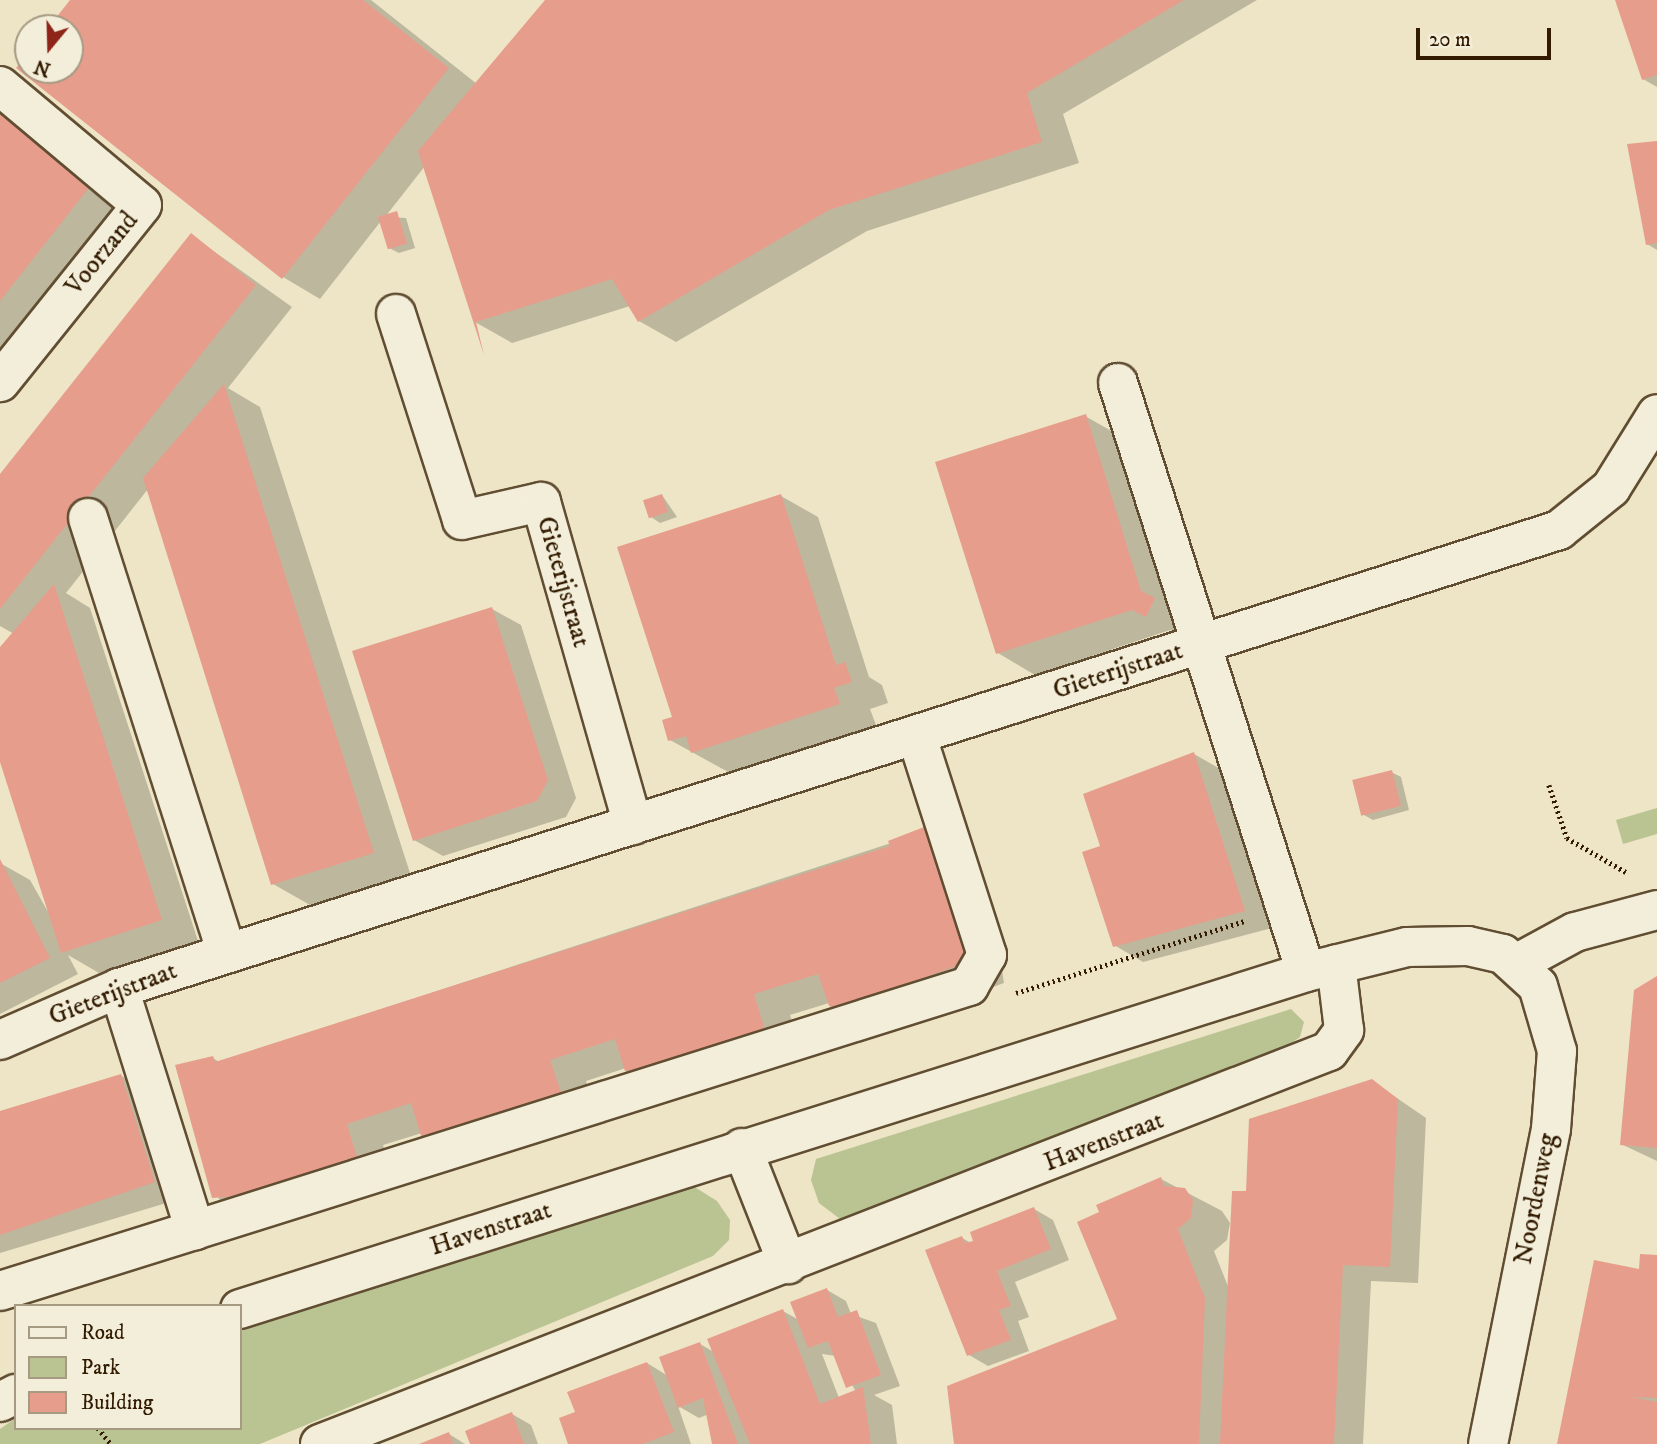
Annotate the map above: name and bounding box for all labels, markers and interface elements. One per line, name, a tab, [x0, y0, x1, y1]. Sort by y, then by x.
north arrow	[14, 14, 84, 84]
scale bar	[1419, 14, 1554, 58]
text: 20 m	[1429, 27, 1471, 53]
text: N	[32, 54, 54, 81]
street label: Voorzand	[59, 206, 145, 302]
street label: Gieterijstraat	[529, 513, 597, 651]
street label: Gieterijstraat	[1049, 635, 1187, 707]
street label: Gieterijstraat	[45, 955, 181, 1033]
street label: Havenstraat	[1040, 1105, 1168, 1179]
street label: Noordenweg	[1508, 1131, 1564, 1267]
street label: Havenstraat	[426, 1195, 556, 1263]
legend	[14, 1304, 242, 1430]
text: Road	[81, 1320, 125, 1346]
text: Park	[81, 1355, 120, 1381]
text: Building	[81, 1390, 153, 1416]

